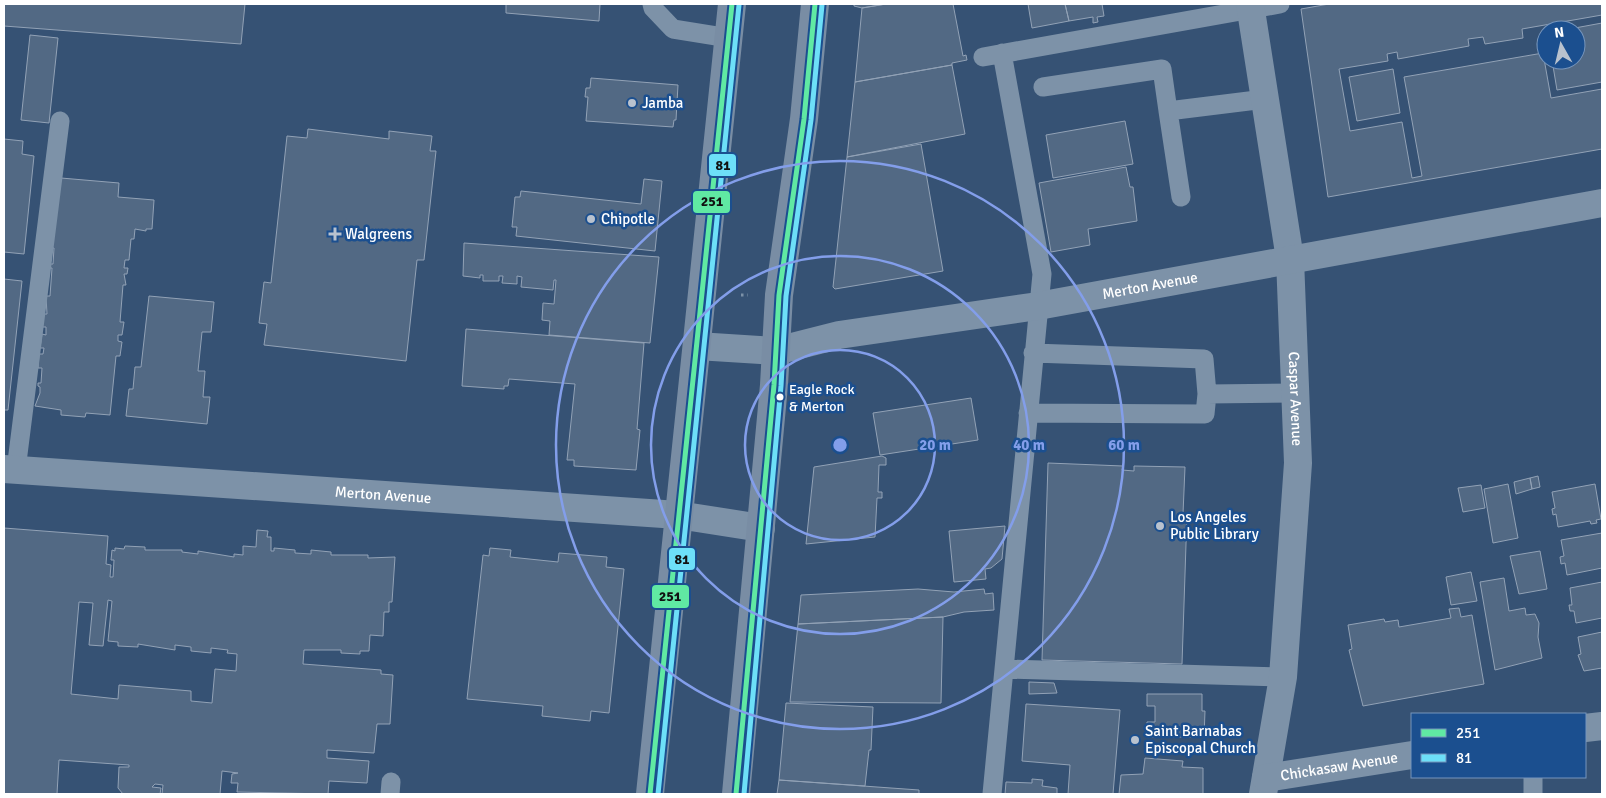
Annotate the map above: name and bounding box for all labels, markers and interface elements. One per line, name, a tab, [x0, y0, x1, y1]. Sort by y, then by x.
north arrow	[1536, 20, 1586, 70]
text: N	[1553, 24, 1565, 42]
place label: Jamba	[642, 94, 683, 112]
marker: Jamba	[626, 97, 638, 109]
line badge: 81	[708, 153, 737, 177]
text: 81	[715, 157, 731, 174]
line badge: 251	[692, 190, 731, 214]
text: 251	[701, 193, 724, 210]
place label: Chipotle	[601, 210, 655, 228]
marker: Chipotle	[585, 213, 597, 225]
place label: Walgreens	[345, 225, 412, 243]
marker: Walgreens	[329, 228, 341, 240]
street label: Merton Avenue	[1101, 268, 1199, 303]
street label: Caspar Avenue	[1285, 351, 1306, 446]
place label: Eagle Rock & Merton	[789, 381, 854, 415]
marker: Eagle Rock & Merton	[775, 392, 785, 402]
centre of rings	[831, 436, 849, 454]
text: 20 m	[919, 436, 951, 454]
text: 40 m	[1013, 436, 1045, 454]
text: 60 m	[1108, 436, 1140, 454]
street label: Merton Avenue	[334, 483, 432, 507]
place label: Los Angeles Public Library	[1170, 508, 1259, 543]
marker: Los Angeles Public Library	[1154, 520, 1166, 532]
line badge: 81	[668, 547, 696, 571]
text: 81	[674, 551, 690, 568]
line badge: 251	[651, 584, 690, 609]
text: 251	[659, 588, 682, 605]
legend	[1411, 713, 1586, 778]
place label: Saint Barnabas Episcopal Church	[1145, 722, 1256, 757]
text: 251	[1456, 724, 1480, 742]
marker: Saint Barnabas Episcopal Church	[1129, 734, 1141, 746]
street label: Chickasaw Avenue	[1279, 748, 1399, 785]
text: 81	[1456, 749, 1472, 767]

